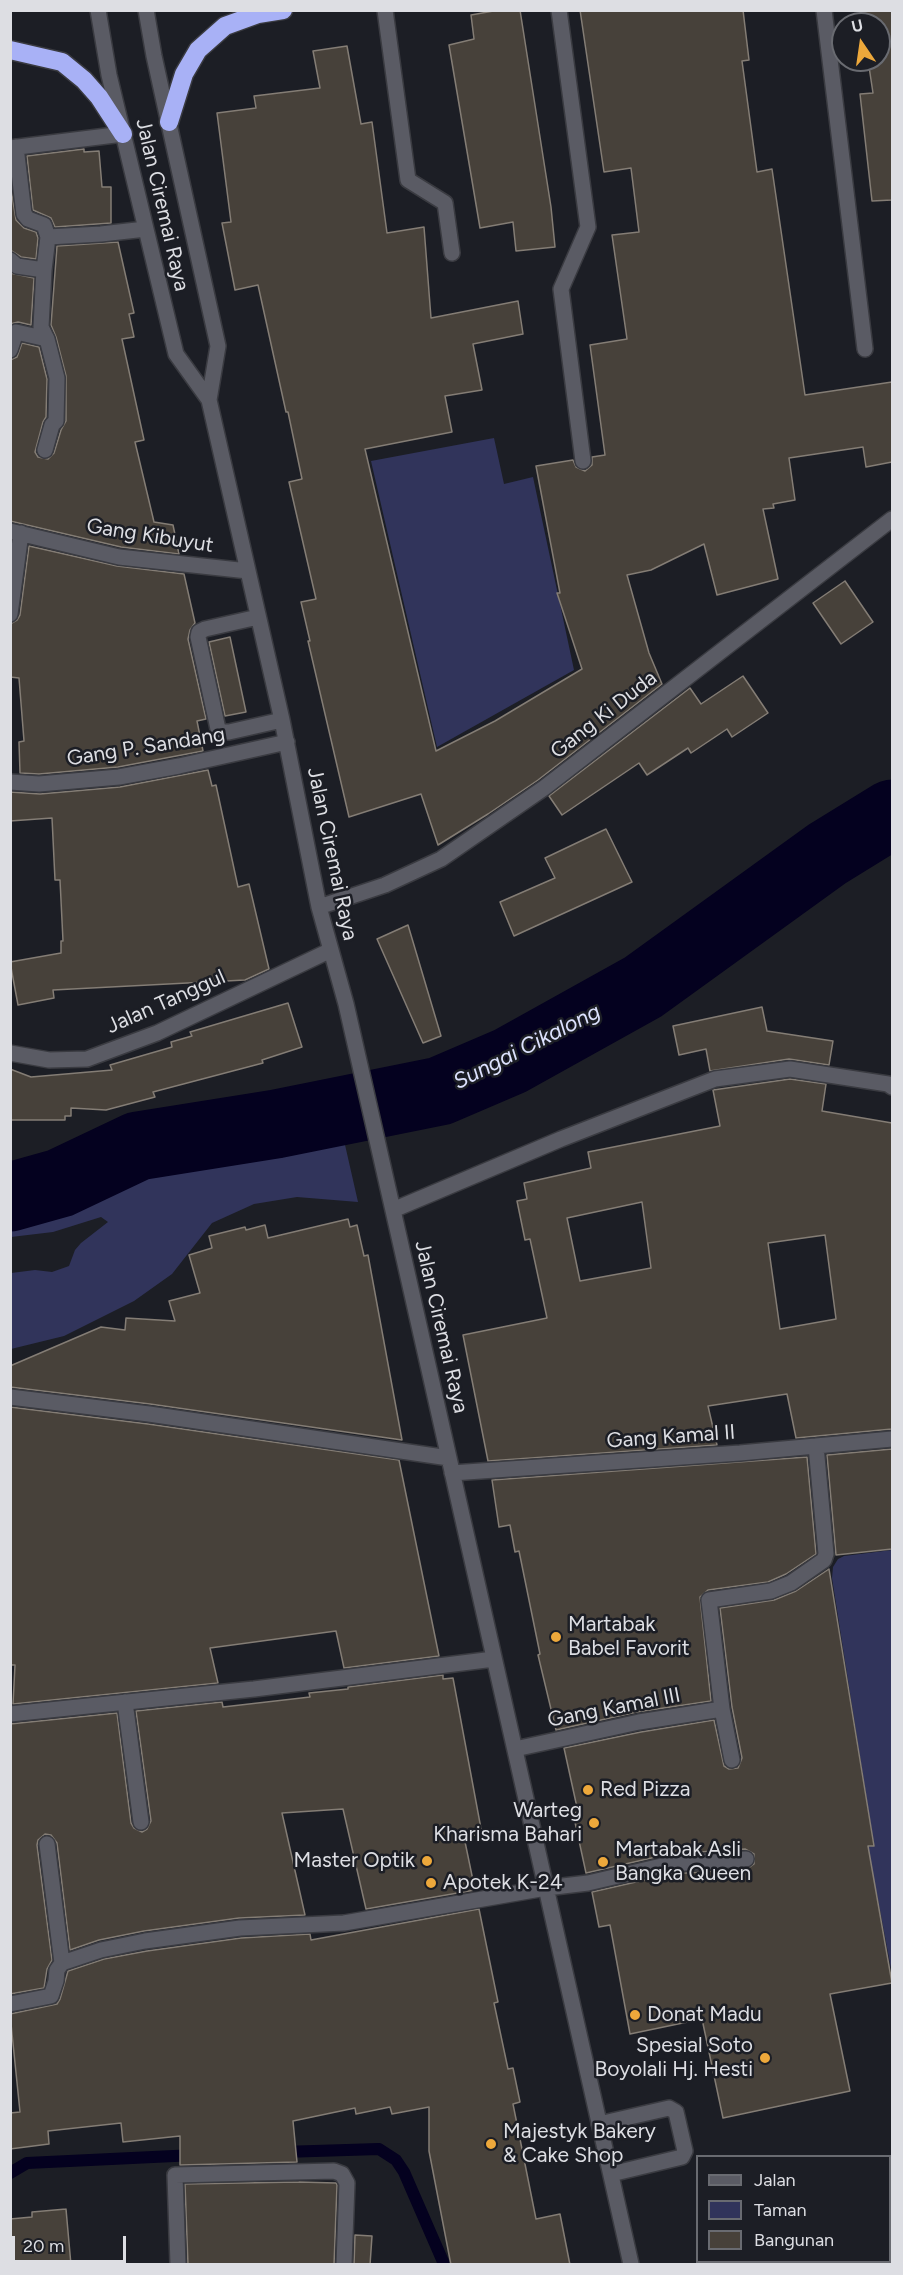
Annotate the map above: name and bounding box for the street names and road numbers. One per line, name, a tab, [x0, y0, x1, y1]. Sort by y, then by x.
street label: Jalan Ciremai Raya	[130, 116, 194, 294]
street label: Gang Kibuyut	[85, 514, 215, 558]
street label: Gang Ki Duda	[546, 666, 662, 764]
street label: Gang P. Sandang	[65, 722, 227, 772]
street label: Jalan Ciremai Raya	[301, 765, 363, 943]
street label: Jalan Tanggul	[103, 965, 229, 1039]
street label: Jalan Ciremai Raya	[409, 1238, 473, 1416]
street label: Gang Kamal II	[606, 1420, 736, 1454]
street label: Gang Kamal III	[545, 1683, 683, 1733]

